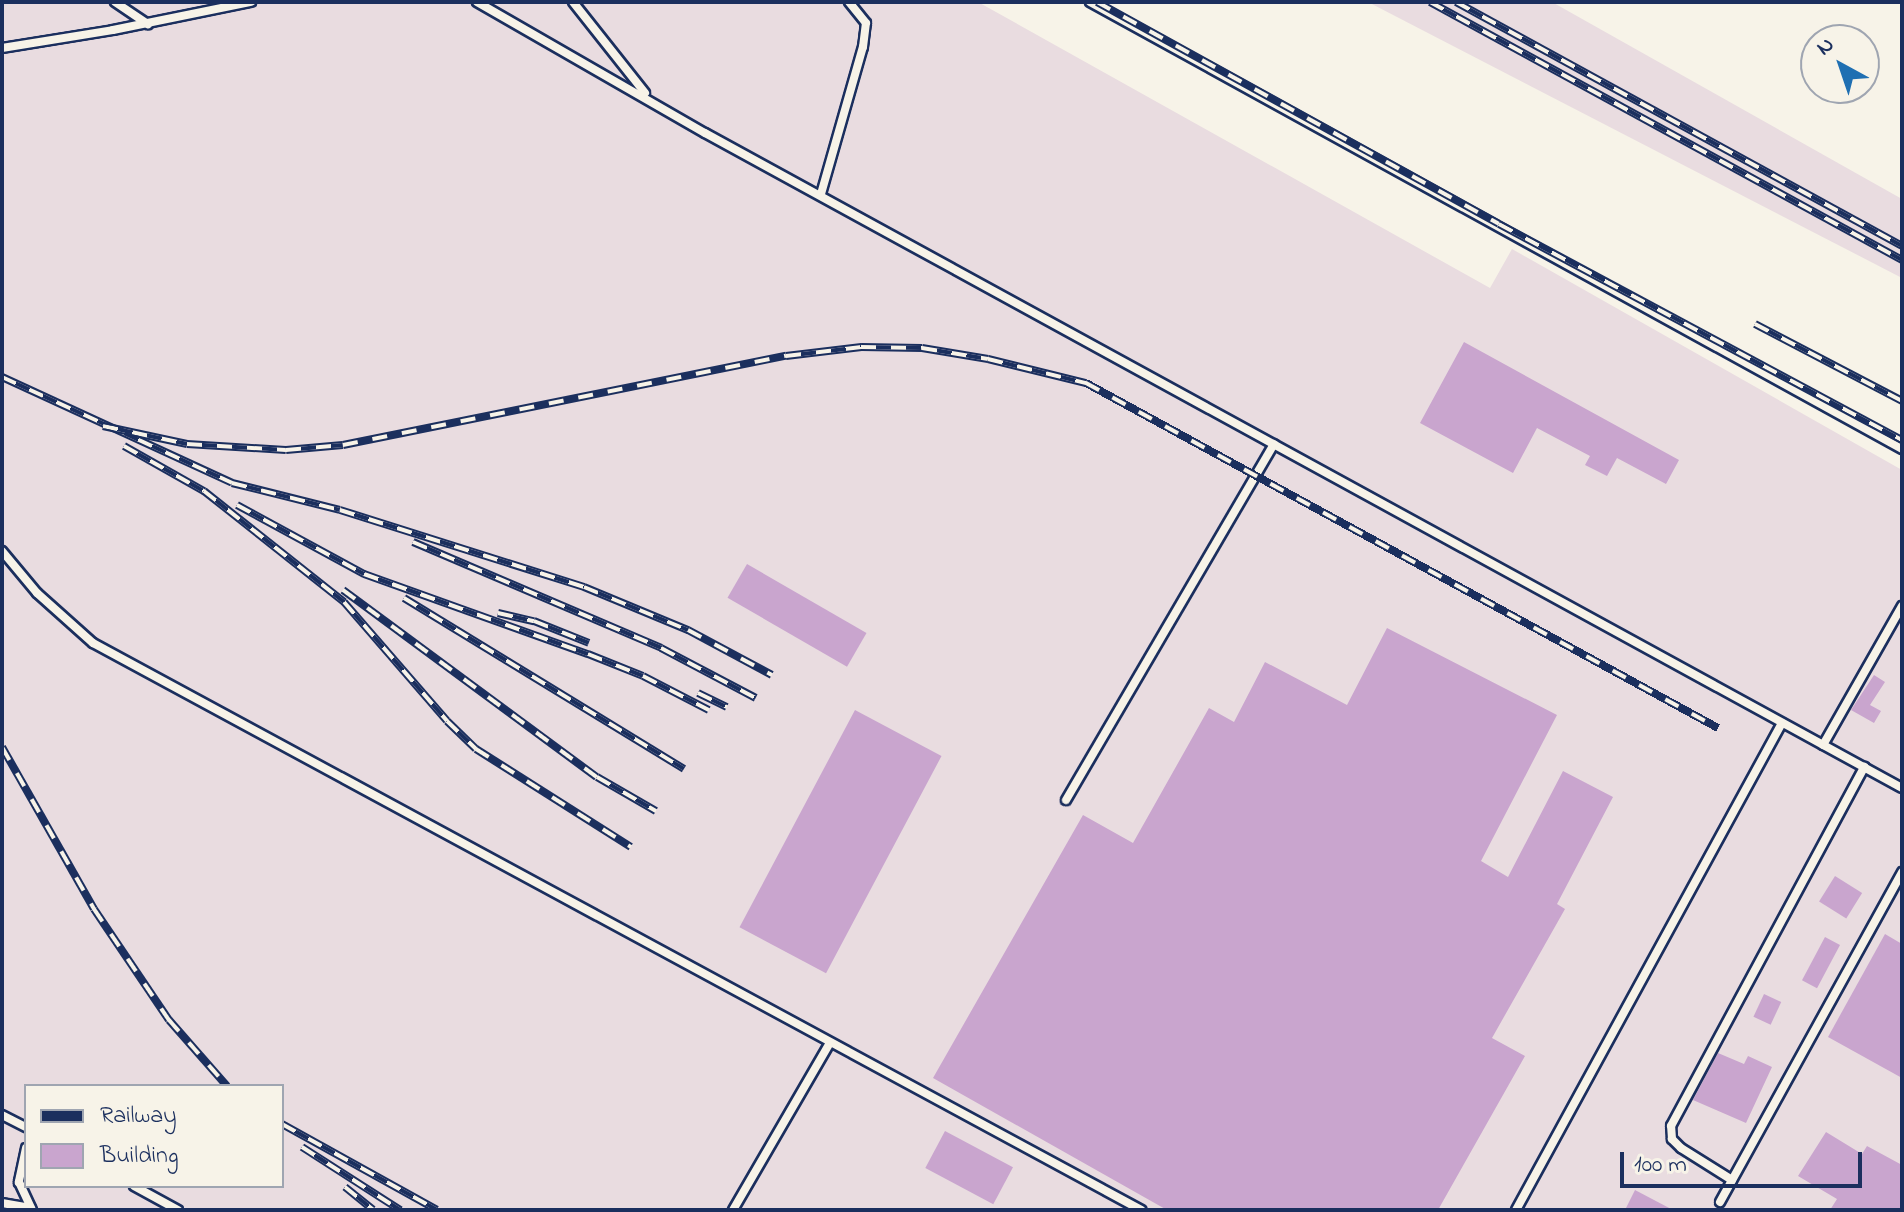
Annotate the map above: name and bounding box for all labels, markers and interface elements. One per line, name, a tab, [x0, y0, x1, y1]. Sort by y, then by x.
north arrow	[1800, 24, 1880, 104]
text: N	[1810, 30, 1842, 64]
legend	[24, 1084, 284, 1188]
text: Railway	[100, 1099, 177, 1134]
scale bar	[1624, 1136, 1866, 1186]
text: Building	[100, 1139, 179, 1174]
text: 100 m	[1634, 1148, 1687, 1183]

